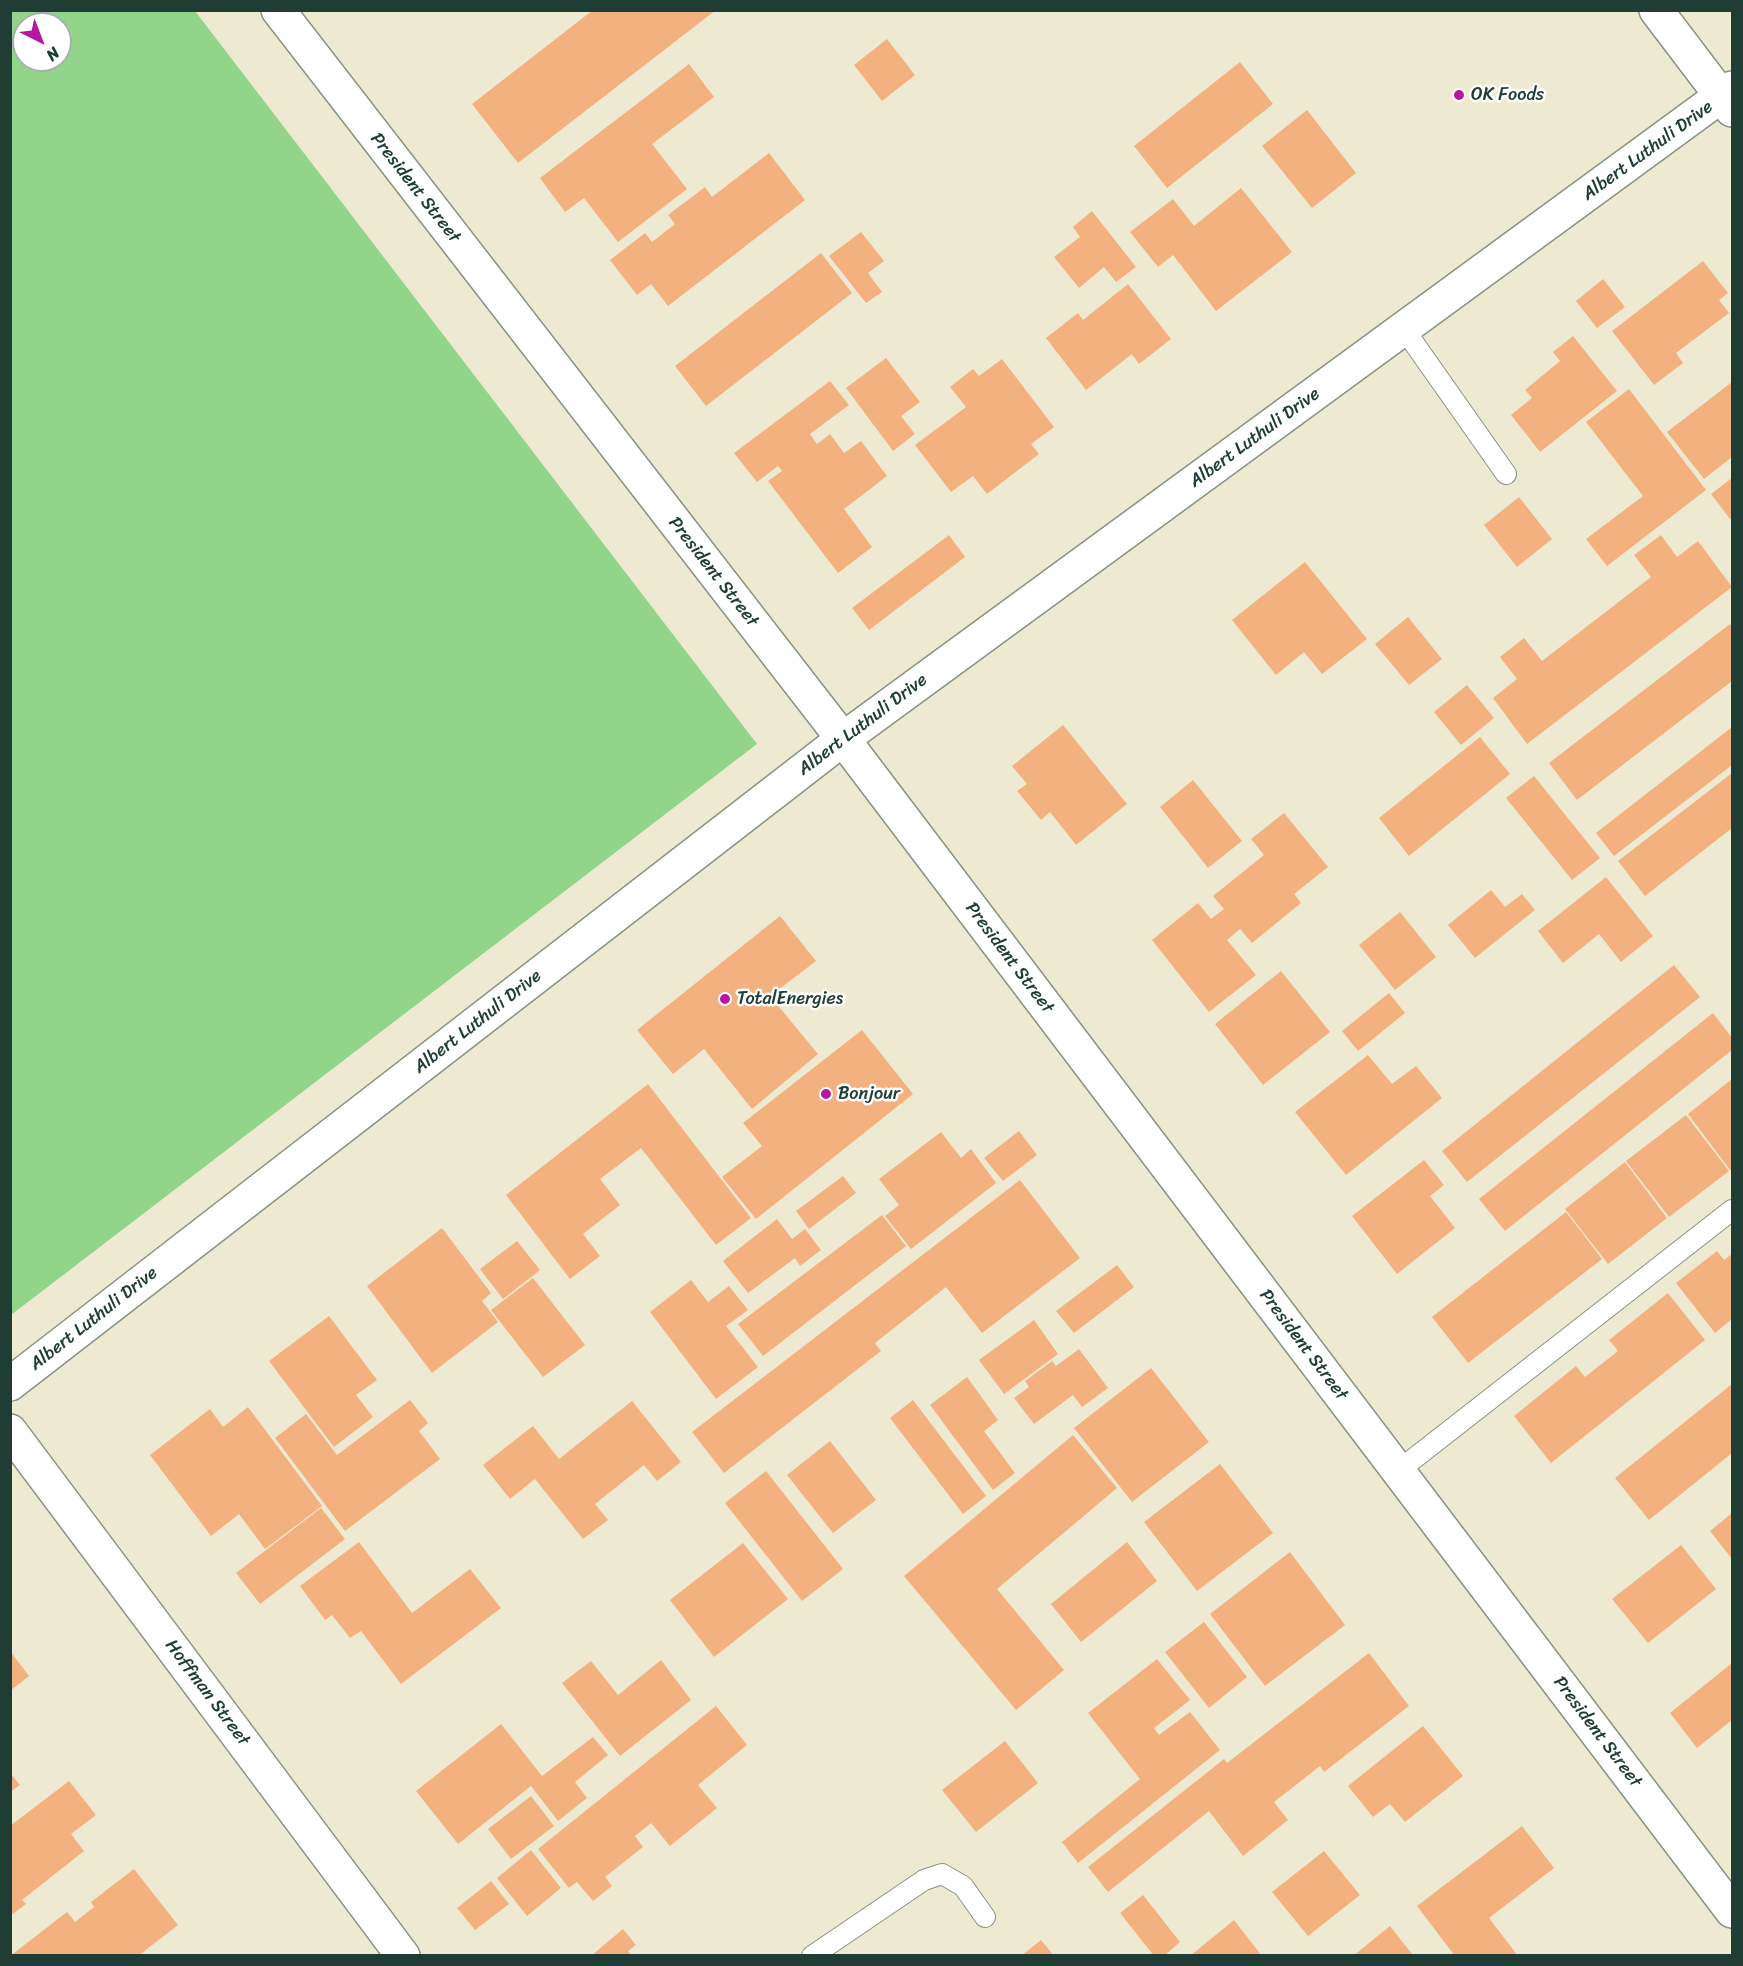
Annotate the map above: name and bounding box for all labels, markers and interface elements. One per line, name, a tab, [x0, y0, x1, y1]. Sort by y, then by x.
north arrow	[12, 12, 72, 72]
text: N	[39, 40, 67, 69]
place label: OK Foods	[1471, 84, 1544, 106]
marker: OK Foods	[1452, 88, 1466, 102]
street label: Albert Luthuli Drive	[1578, 96, 1718, 206]
street label: President Street	[365, 129, 465, 247]
street label: Albert Luthuli Drive	[1185, 383, 1325, 493]
street label: President Street	[663, 513, 763, 631]
street label: Albert Luthuli Drive	[794, 669, 932, 781]
street label: President Street	[960, 898, 1058, 1018]
street label: Albert Luthuli Drive	[410, 965, 546, 1079]
place label: TotalEnergies	[737, 988, 843, 1010]
marker: TotalEnergies	[718, 992, 732, 1006]
place label: Bonjour	[838, 1083, 900, 1105]
marker: Bonjour	[819, 1087, 833, 1101]
street label: Albert Luthuli Drive	[26, 1262, 162, 1376]
street label: President Street	[1254, 1285, 1352, 1405]
street label: Hoffman Street	[160, 1636, 254, 1750]
street label: President Street	[1548, 1672, 1646, 1792]

